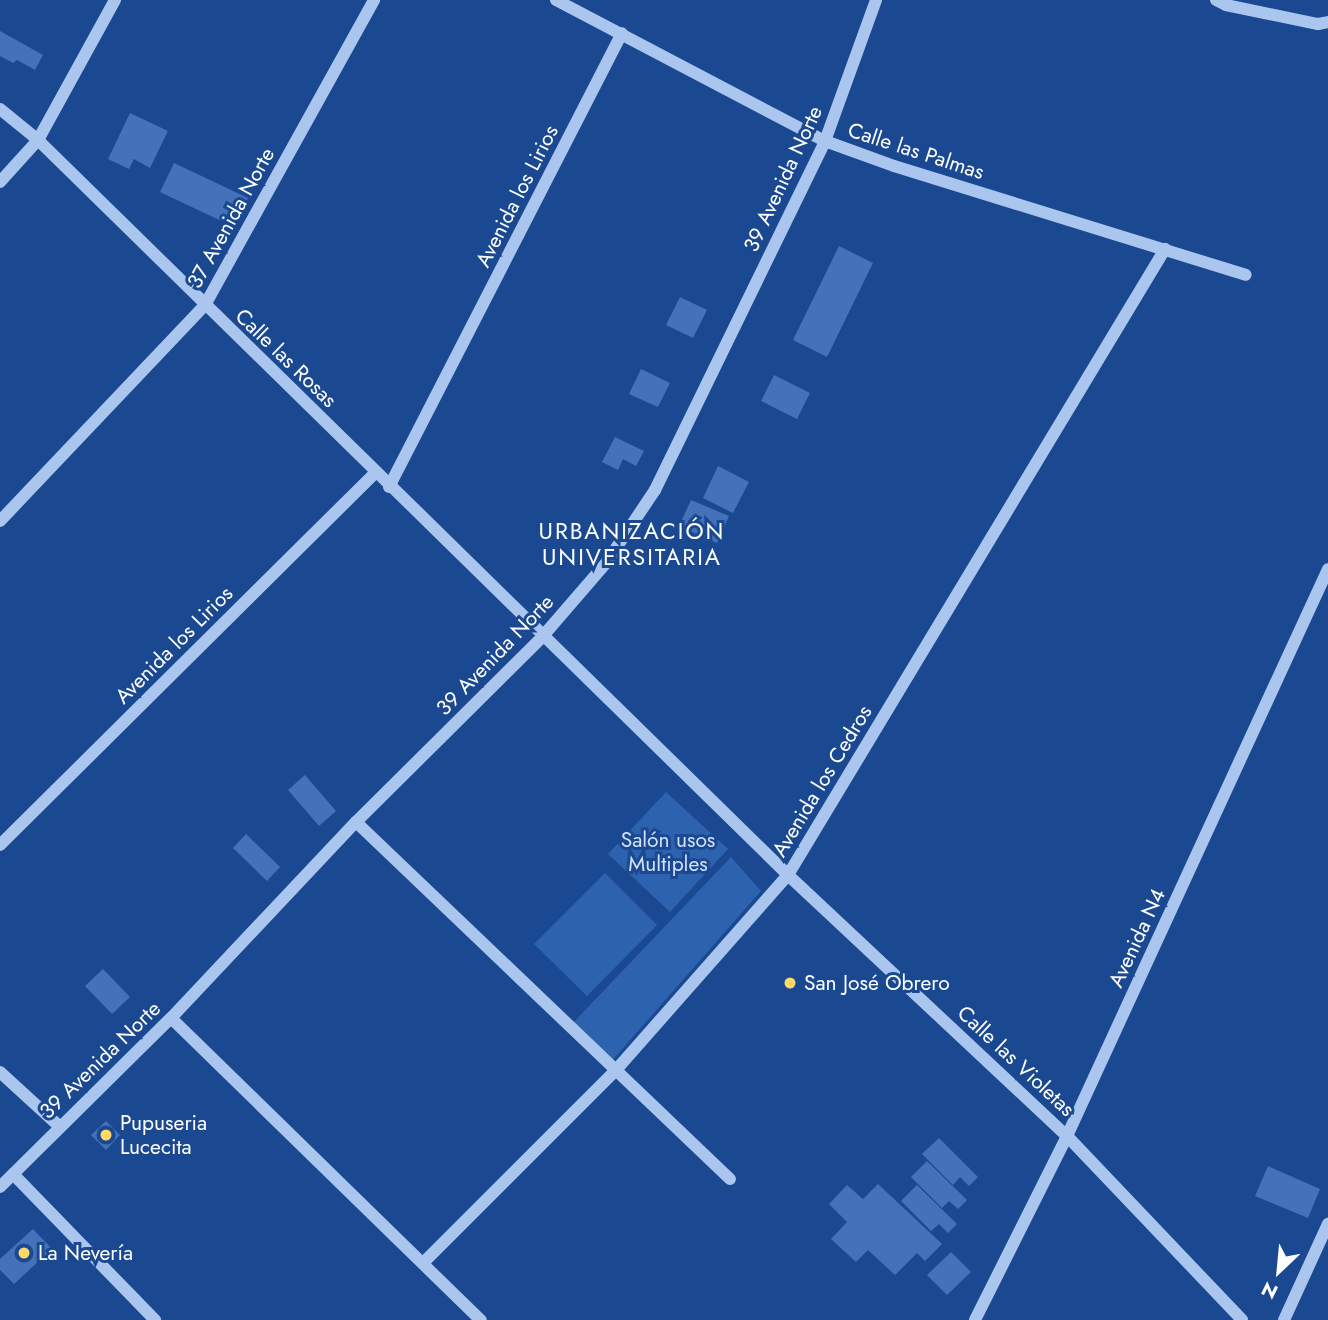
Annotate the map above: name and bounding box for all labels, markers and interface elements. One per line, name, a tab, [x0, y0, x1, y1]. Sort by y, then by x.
street label: 39 Avenida Norte	[738, 102, 828, 256]
street label: Calle las Palmas	[845, 117, 987, 185]
street label: Avenida los Lirios	[470, 121, 564, 271]
street label: 37 Avenida Norte	[182, 143, 280, 293]
street label: Calle las Rosas	[230, 303, 342, 413]
district label: URBANIZACIÓN UNIVERSITARIA	[540, 517, 724, 571]
street label: Avenida los Lirios	[110, 581, 238, 709]
street label: 39 Avenida Norte	[431, 589, 559, 721]
street label: Avenida los Cedros	[767, 701, 877, 861]
park label: Salón usos Multiples	[621, 827, 715, 877]
street label: Avenida N4	[1103, 885, 1171, 991]
place label: San José Obrero	[804, 970, 950, 996]
marker: San José Obrero	[782, 975, 798, 991]
street label: 39 Avenida Norte	[34, 996, 166, 1124]
street label: Calle las Violetas	[952, 1000, 1080, 1122]
place label: Pupuseria Lucecita	[120, 1110, 207, 1160]
marker: Pupuseria Lucecita	[98, 1127, 114, 1143]
north arrow	[1244, 1236, 1314, 1306]
place label: La Nevería	[38, 1240, 133, 1266]
marker: La Nevería	[16, 1245, 32, 1261]
text: N	[1257, 1275, 1282, 1306]

